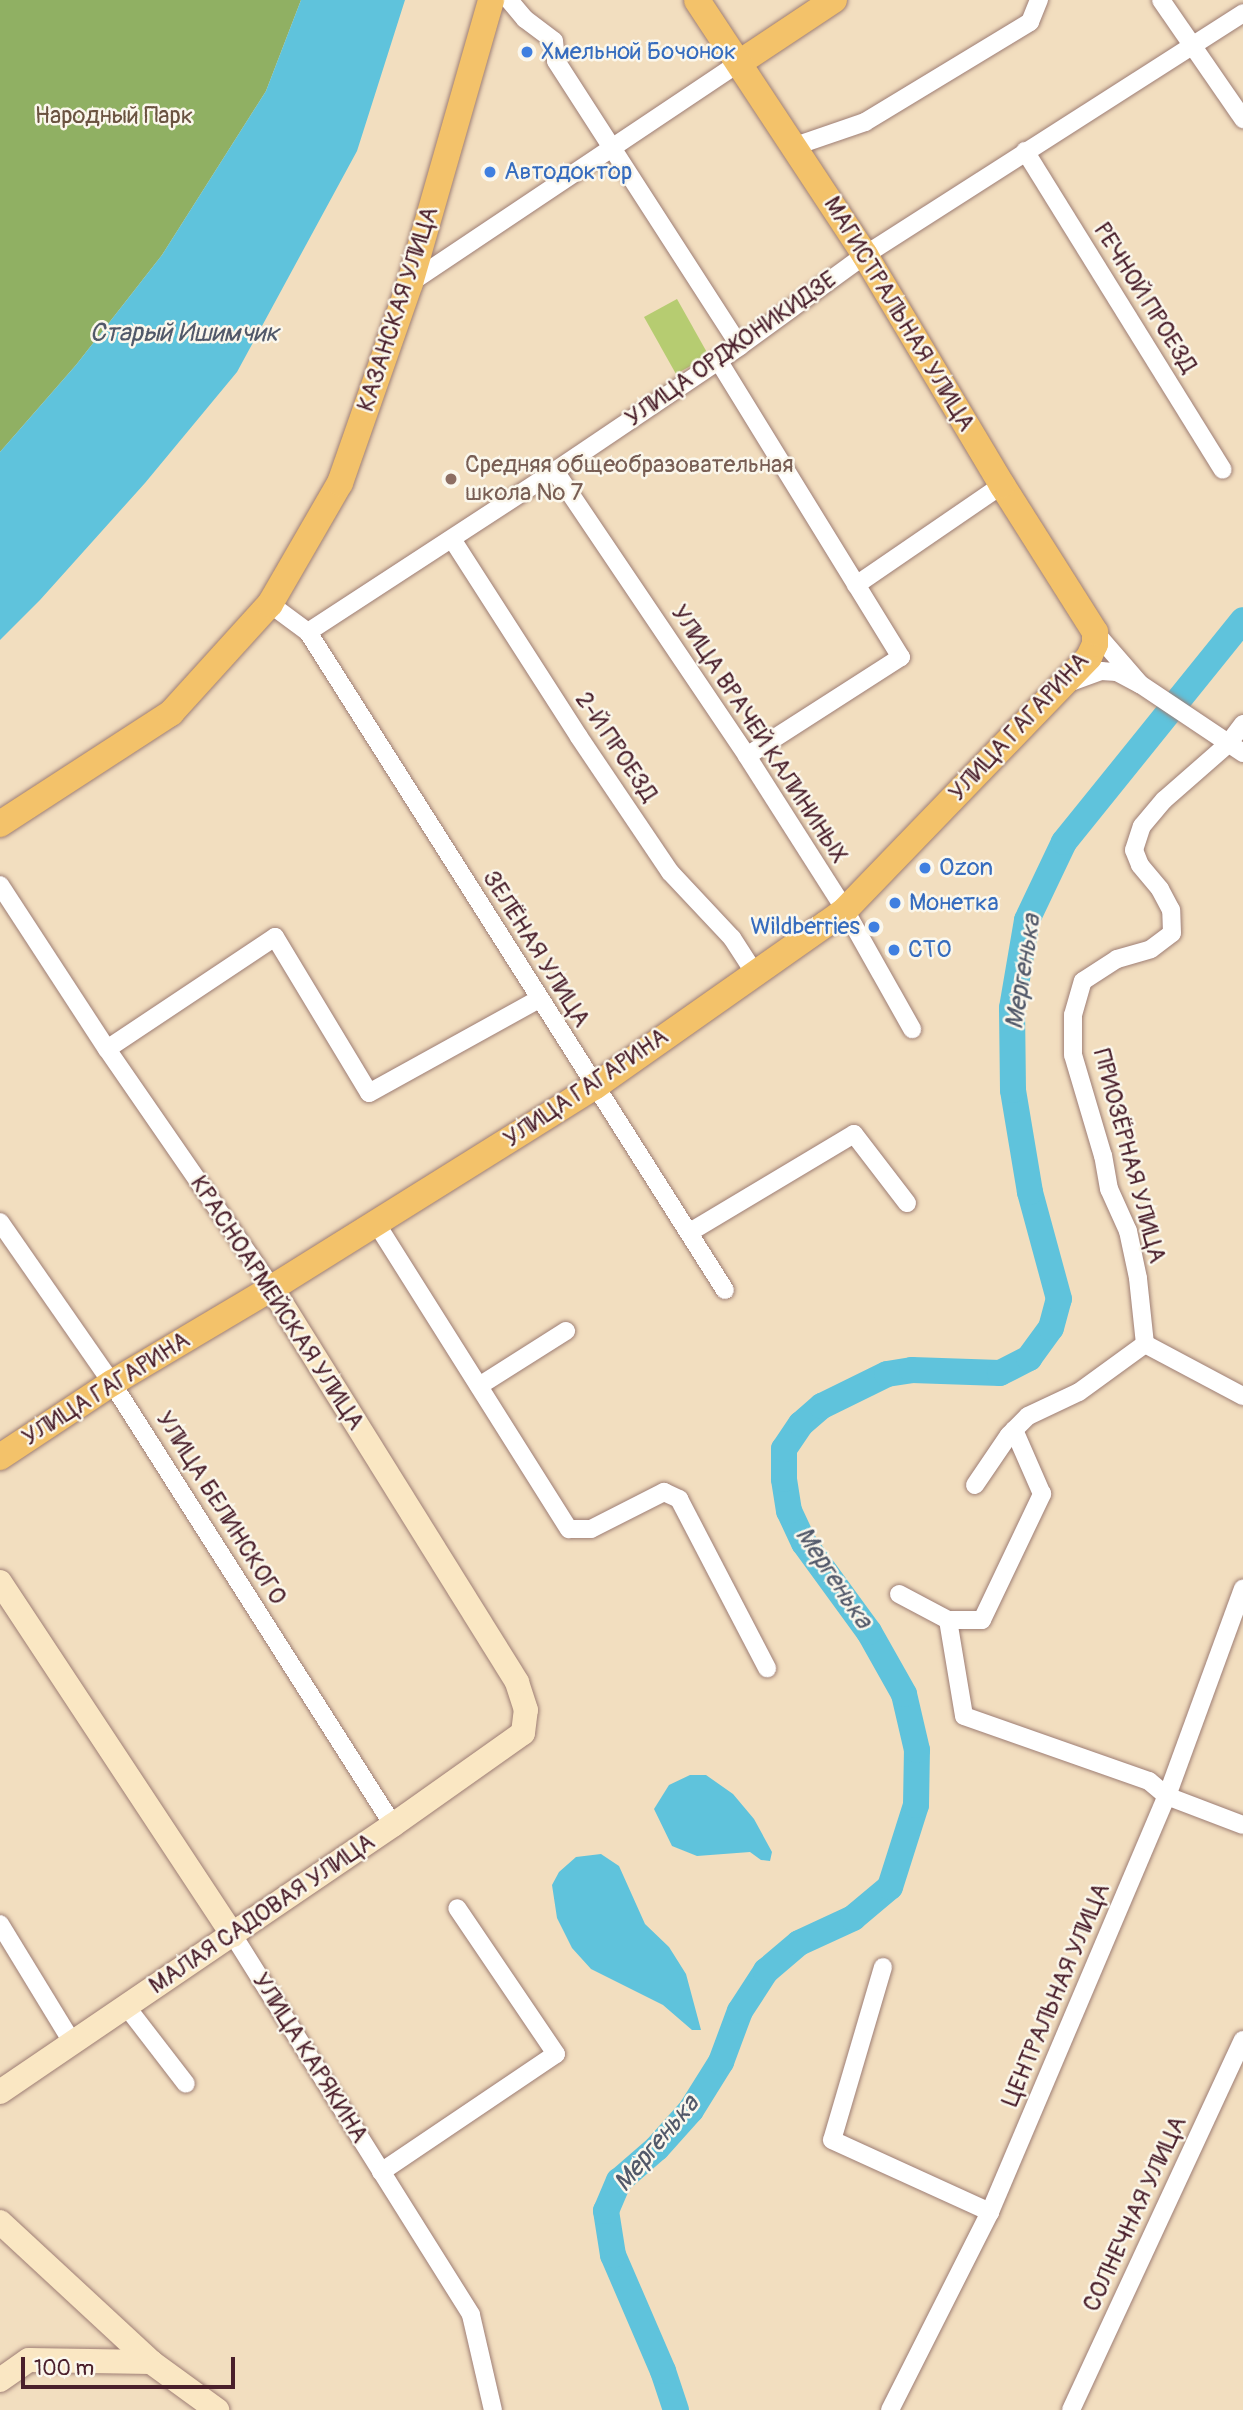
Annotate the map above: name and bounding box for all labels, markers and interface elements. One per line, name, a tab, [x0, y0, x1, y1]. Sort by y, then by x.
place label: Хмельной Бочонок	[541, 38, 736, 66]
marker: Хмельной Бочонок	[519, 44, 535, 60]
park label: Народный Парк	[35, 102, 193, 130]
place label: Автодоктор	[504, 158, 632, 186]
marker: Автодоктор	[482, 164, 498, 180]
street label: МАГИСТРАЛЬНАЯ УЛИЦА	[817, 191, 981, 437]
street label: КАЗАНСКАЯ УЛИЦА	[351, 203, 445, 415]
street label: РЕЧНОЙ ПРОЕЗД	[1087, 218, 1203, 378]
street label: УЛИЦА ОРДЖОНИКИДЗЕ	[620, 265, 842, 433]
water label: Старый Ишимчик	[89, 318, 279, 350]
place label: Средняя общеобразовательная школа № 7	[465, 451, 794, 507]
marker: Средняя общеобразовательная школа № 7	[443, 471, 459, 487]
street label: УЛИЦА ВРАЧЕЙ КАЛИНИНЫХ	[665, 600, 853, 868]
street label: УЛИЦА ГАГАРИНА	[943, 647, 1095, 807]
street label: 2-Й ПРОЕЗД	[569, 687, 663, 807]
place label: Ozon	[939, 854, 993, 882]
marker: Ozon	[917, 860, 933, 876]
street label: ЗЕЛЁНАЯ УЛИЦА	[476, 865, 596, 1033]
place label: Монетка	[909, 889, 999, 917]
marker: Монетка	[887, 895, 903, 911]
water label: Мергенька	[1000, 912, 1048, 1032]
place label: Wildberries	[750, 913, 860, 941]
marker: Wildberries	[866, 919, 882, 935]
place label: СТО	[908, 936, 951, 964]
marker: СТО	[886, 942, 902, 958]
street label: УЛИЦА ГАГАРИНА	[498, 1022, 674, 1154]
street label: ПРИОЗЁРНАЯ УЛИЦА	[1087, 1046, 1171, 1266]
street label: КРАСНОАРМЕЙСКАЯ УЛИЦА	[184, 1170, 370, 1436]
street label: УЛИЦА ГАГАРИНА	[17, 1326, 195, 1452]
street label: УЛИЦА БЕЛИНСКОГО	[150, 1406, 292, 1610]
water label: Мергенька	[788, 1521, 878, 1635]
street label: МАЛАЯ САДОВАЯ УЛИЦА	[144, 1828, 380, 2000]
street label: ЦЕНТРАЛЬНАЯ УЛИЦА	[996, 1879, 1116, 2111]
street label: УЛИЦА КАРЯКИНА	[246, 1968, 374, 2148]
water label: Мергенька	[608, 2090, 706, 2198]
street label: СОЛНЕЧНАЯ УЛИЦА	[1077, 2112, 1193, 2316]
scale bar	[24, 2344, 238, 2388]
text: 100 m	[34, 2355, 94, 2382]

